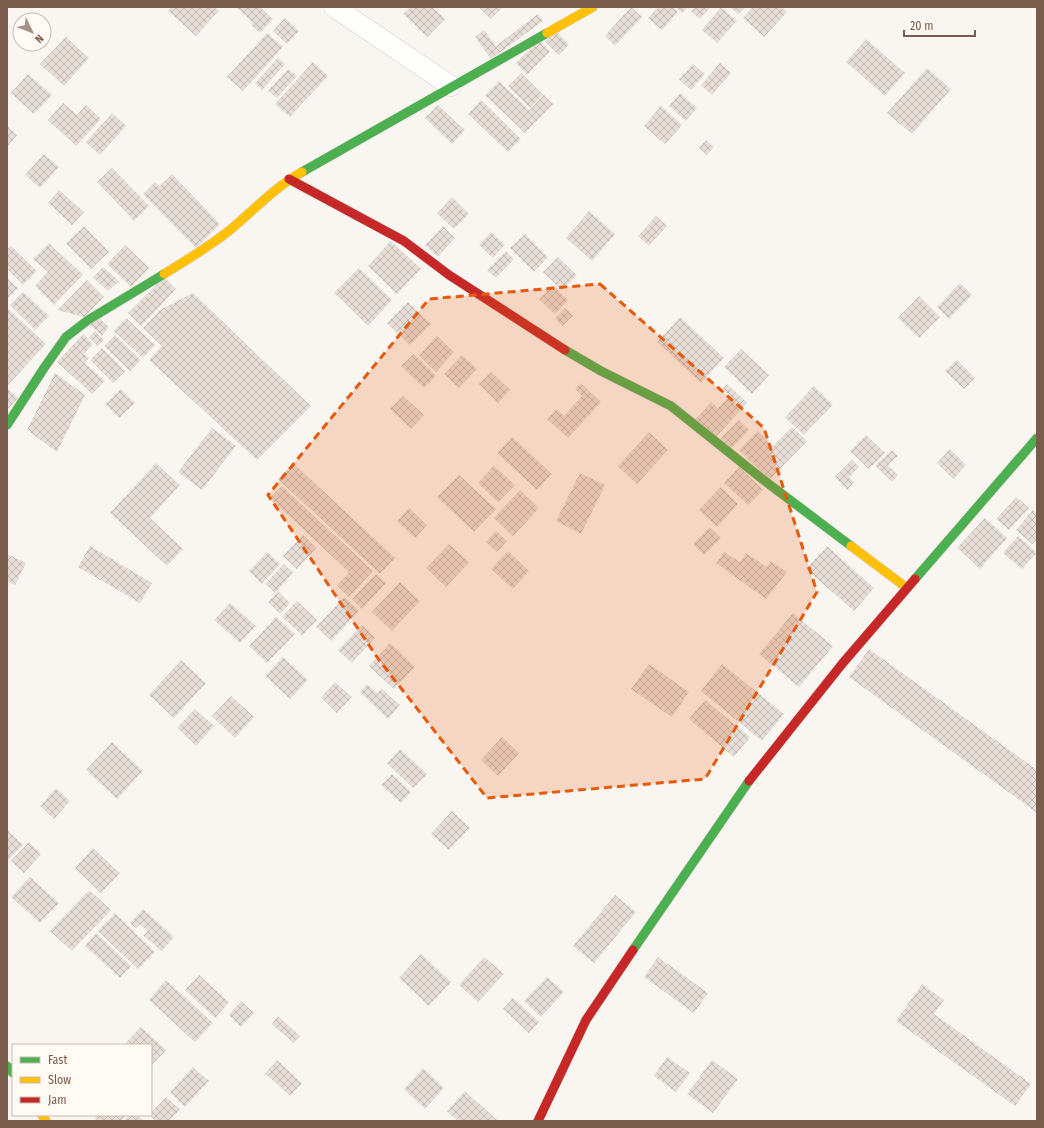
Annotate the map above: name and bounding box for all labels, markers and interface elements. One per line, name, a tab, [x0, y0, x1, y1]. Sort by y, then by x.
north arrow	[12, 12, 52, 52]
scale bar	[904, 12, 975, 38]
text: 20 m	[910, 19, 934, 33]
text: N	[32, 32, 46, 45]
legend	[12, 1044, 152, 1116]
text: Fast	[48, 1053, 67, 1067]
text: Slow	[48, 1073, 71, 1087]
text: Jam	[48, 1093, 66, 1107]

